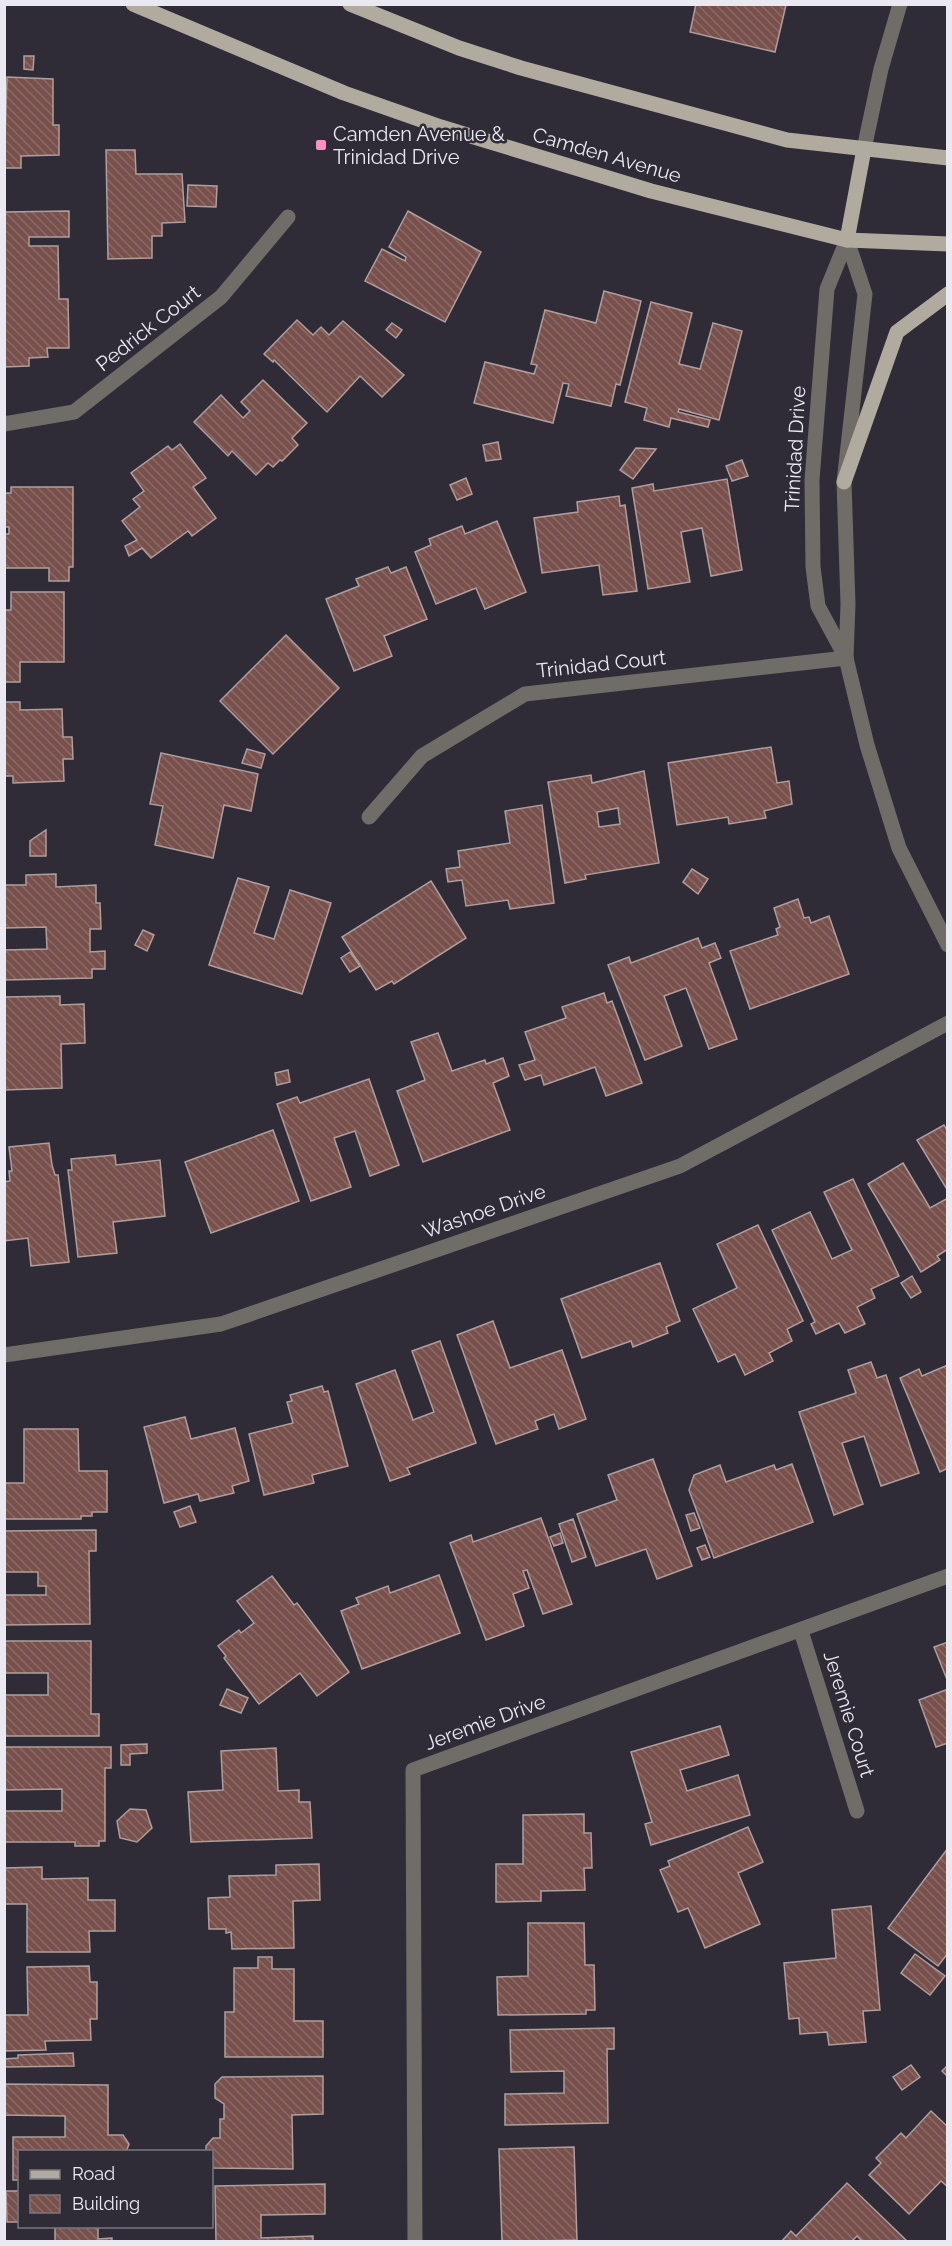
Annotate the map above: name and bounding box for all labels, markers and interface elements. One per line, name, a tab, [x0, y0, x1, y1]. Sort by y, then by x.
place label: Camden Avenue & Trinidad Drive	[333, 122, 506, 169]
street label: Camden Avenue	[530, 122, 684, 188]
marker: Camden Avenue & Trinidad Drive	[314, 138, 328, 152]
street label: Pedrick Court	[91, 280, 205, 376]
street label: Trinidad Drive	[780, 385, 810, 513]
street label: Trinidad Court	[535, 645, 667, 683]
street label: Washoe Drive	[419, 1179, 549, 1243]
street label: Jeremie Court	[818, 1648, 880, 1780]
street label: Jeremie Drive	[421, 1689, 549, 1755]
legend	[18, 2150, 213, 2228]
text: Road	[72, 2163, 115, 2184]
text: Building	[72, 2193, 140, 2214]

